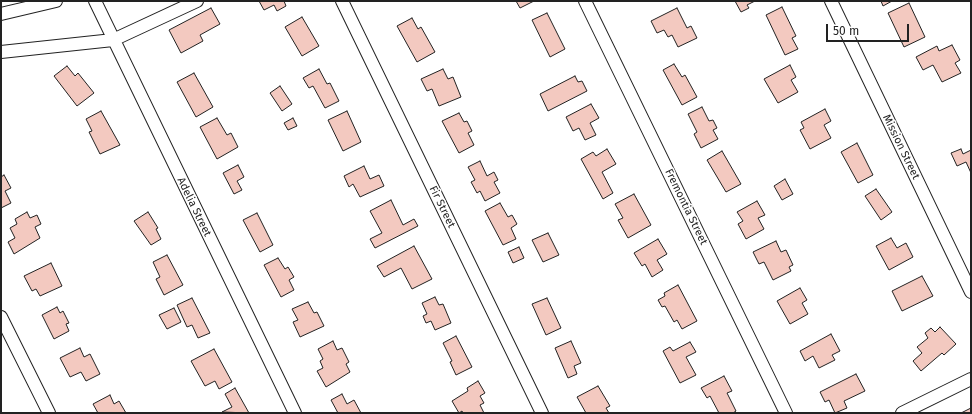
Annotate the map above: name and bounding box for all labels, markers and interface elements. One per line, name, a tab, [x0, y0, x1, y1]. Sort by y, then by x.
scale bar	[828, 16, 911, 42]
text: 50 m	[833, 24, 859, 38]
street label: Mission Street	[880, 112, 922, 182]
street label: Fremontia Street	[662, 167, 710, 247]
street label: Adelia Street	[174, 175, 214, 239]
street label: Fir Street	[426, 184, 458, 230]

